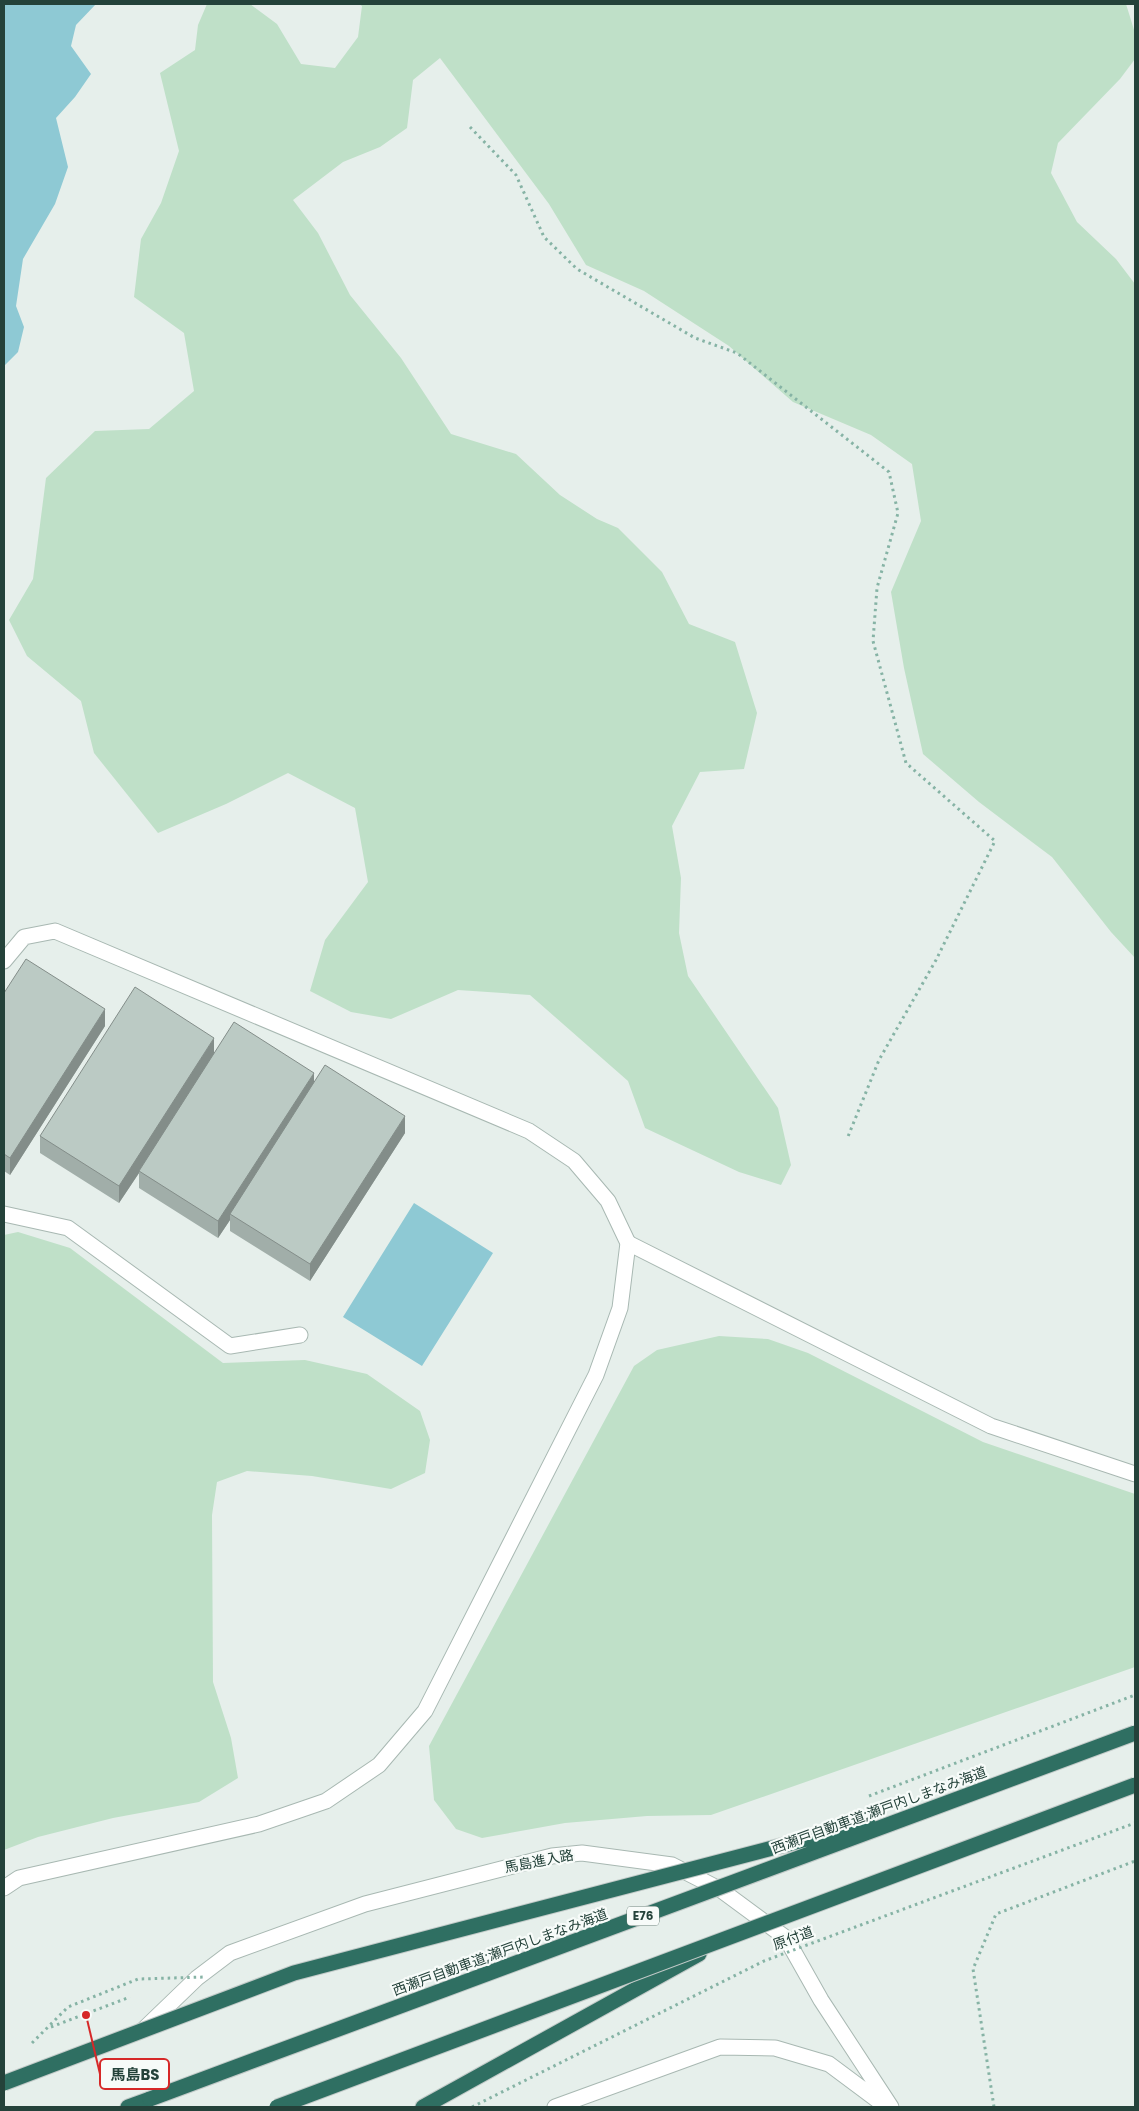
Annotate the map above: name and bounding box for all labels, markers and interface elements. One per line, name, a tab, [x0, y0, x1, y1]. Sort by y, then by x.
street label: 西瀬戸自動車道;瀬戸内しまなみ海道	[769, 1762, 989, 1858]
street label: 馬島進入路	[503, 1845, 575, 1877]
street label: 西瀬戸自動車道;瀬戸内しまなみ海道	[390, 1904, 610, 2000]
road number: E76	[627, 1906, 659, 1925]
street label: 原付道	[770, 1921, 816, 1955]
callout: 馬島BS	[100, 2059, 169, 2089]
text: 馬島BS	[110, 2064, 160, 2085]

